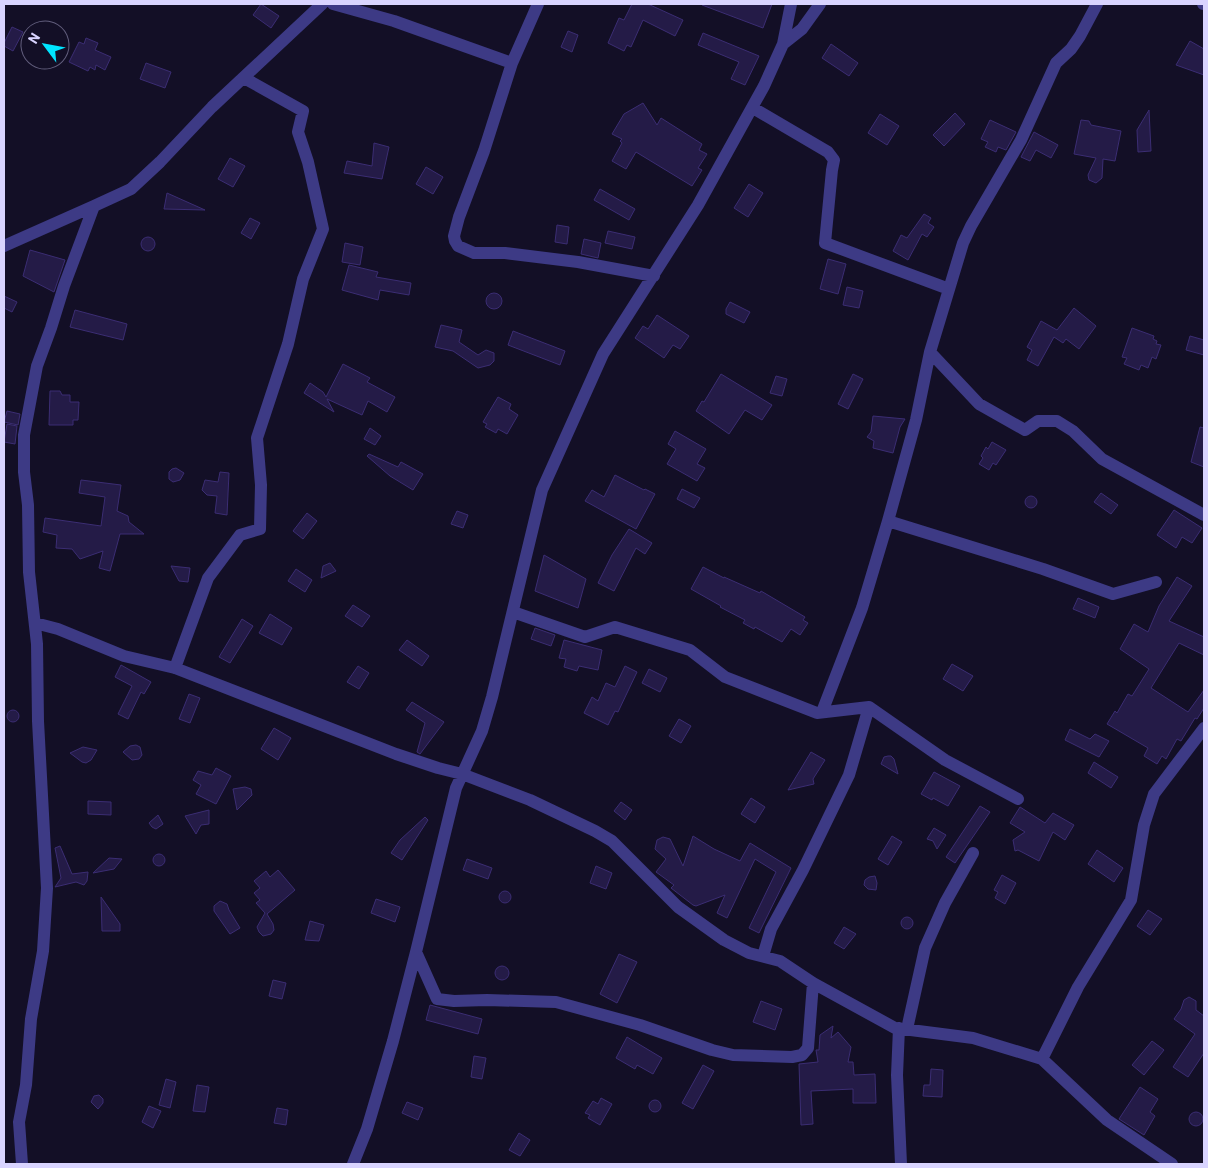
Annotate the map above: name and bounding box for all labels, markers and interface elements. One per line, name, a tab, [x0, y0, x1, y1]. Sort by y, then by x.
north arrow	[20, 20, 70, 70]
text: N	[24, 29, 43, 46]

